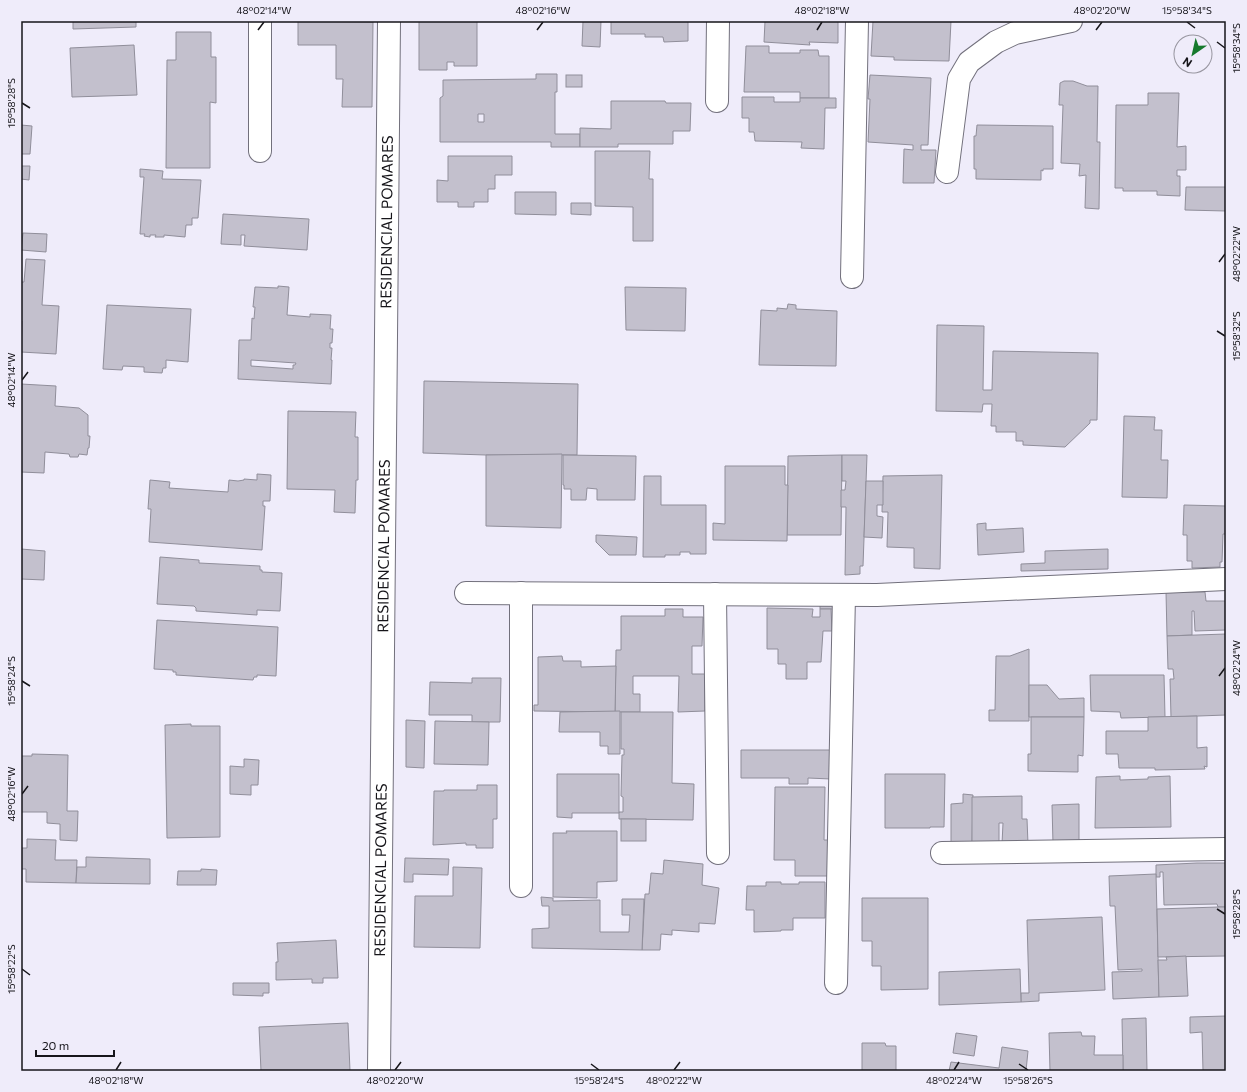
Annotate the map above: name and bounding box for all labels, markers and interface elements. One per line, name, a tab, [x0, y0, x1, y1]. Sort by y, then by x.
text: 48°02'14"W	[236, 4, 292, 16]
text: 48°02'16"W	[515, 4, 571, 16]
text: 48°02'18"W	[794, 4, 850, 16]
text: 48°02'20"W	[1074, 4, 1130, 16]
text: 15°58'34"S	[1162, 4, 1212, 16]
text: 15°58'34"S	[1230, 23, 1242, 73]
north arrow	[1173, 34, 1213, 74]
text: N	[1180, 55, 1194, 70]
text: 15°58'28"S	[5, 78, 17, 128]
street label: RESIDENCIAL POMARES	[376, 135, 396, 309]
text: 48°02'22"W	[1230, 226, 1242, 282]
text: 15°58'32"S	[1230, 311, 1242, 361]
text: 48°02'14"W	[5, 352, 17, 408]
street label: RESIDENCIAL POMARES	[373, 459, 393, 633]
text: 48°02'24"W	[1230, 640, 1242, 696]
text: 15°58'24"S	[5, 656, 17, 706]
text: 48°02'16"W	[5, 766, 17, 822]
street label: RESIDENCIAL POMARES	[370, 783, 390, 957]
text: 15°58'28"S	[1230, 889, 1242, 939]
text: 15°58'22"S	[5, 944, 17, 994]
scale bar	[36, 1032, 114, 1058]
text: 20 m	[42, 1038, 69, 1052]
text: 48°02'18"W	[88, 1074, 144, 1086]
text: 48°02'20"W	[367, 1074, 423, 1086]
text: 15°58'24"S	[574, 1074, 624, 1086]
text: 48°02'22"W	[646, 1074, 702, 1086]
text: 48°02'24"W	[926, 1074, 982, 1086]
text: 15°58'26"S	[1003, 1074, 1053, 1086]

